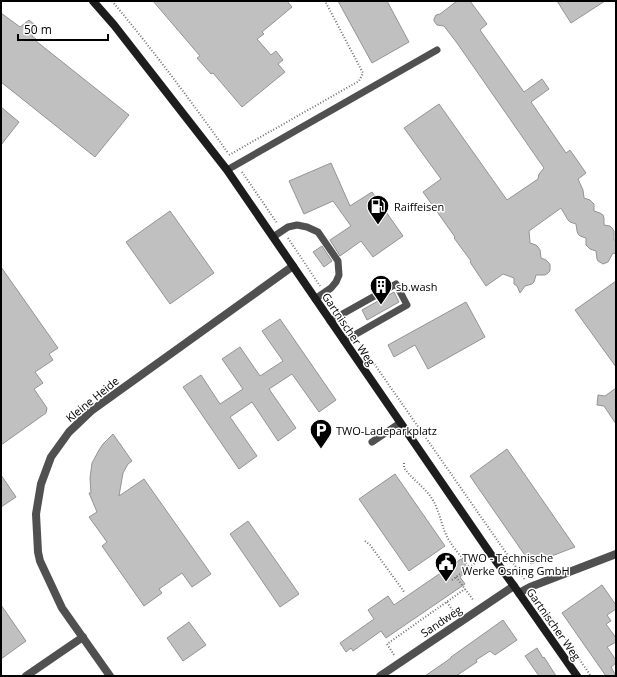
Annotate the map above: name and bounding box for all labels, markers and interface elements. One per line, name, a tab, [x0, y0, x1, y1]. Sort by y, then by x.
scale bar	[18, 16, 108, 42]
text: 50 m	[24, 21, 52, 38]
fuel station icon: Raiffeisen	[365, 193, 391, 226]
place label: Raiffeisen	[394, 199, 444, 214]
building icon: sb.wash	[368, 273, 394, 306]
place label: sb.wash	[396, 279, 438, 294]
street label: Gartnischer Weg	[319, 290, 379, 369]
street label: Kleine Heide	[62, 373, 122, 425]
parking icon: TWO-Ladeparkplatz	[308, 417, 334, 450]
place label: TWO-Ladeparkplatz	[336, 423, 437, 438]
public building icon: TWO - Technische Werke Osning GmbH	[433, 550, 459, 583]
place label: TWO - Technische Werke Osning GmbH	[462, 550, 570, 578]
street label: Gartnischer Weg	[523, 585, 585, 663]
street label: Sandweg	[418, 602, 464, 640]

